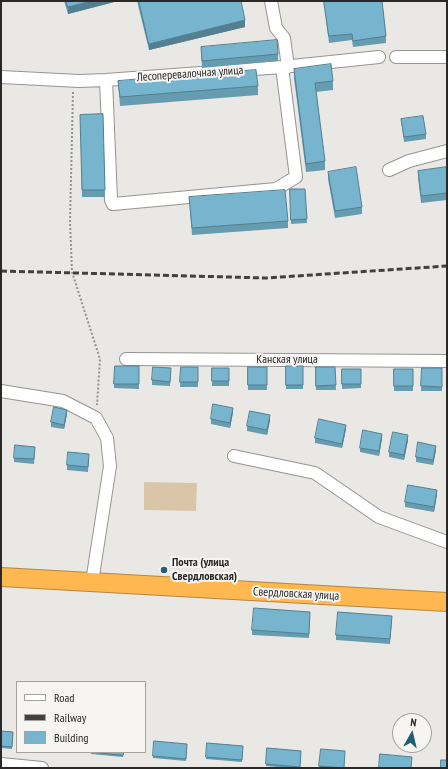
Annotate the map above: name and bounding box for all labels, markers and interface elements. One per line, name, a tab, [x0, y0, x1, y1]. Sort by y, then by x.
street label: Лесоперевалочная улица	[136, 63, 244, 85]
street label: Канская улица	[256, 353, 318, 367]
place label: Почта (улица Свердловская)	[172, 556, 237, 584]
marker: Почта (улица Свердловская)	[159, 565, 169, 575]
street label: Свердловская улица	[252, 585, 340, 603]
legend	[16, 681, 146, 753]
text: Road	[54, 690, 74, 705]
text: Railway	[54, 710, 86, 725]
north arrow	[392, 713, 432, 753]
text: N	[410, 715, 417, 729]
text: Building	[54, 730, 89, 745]

